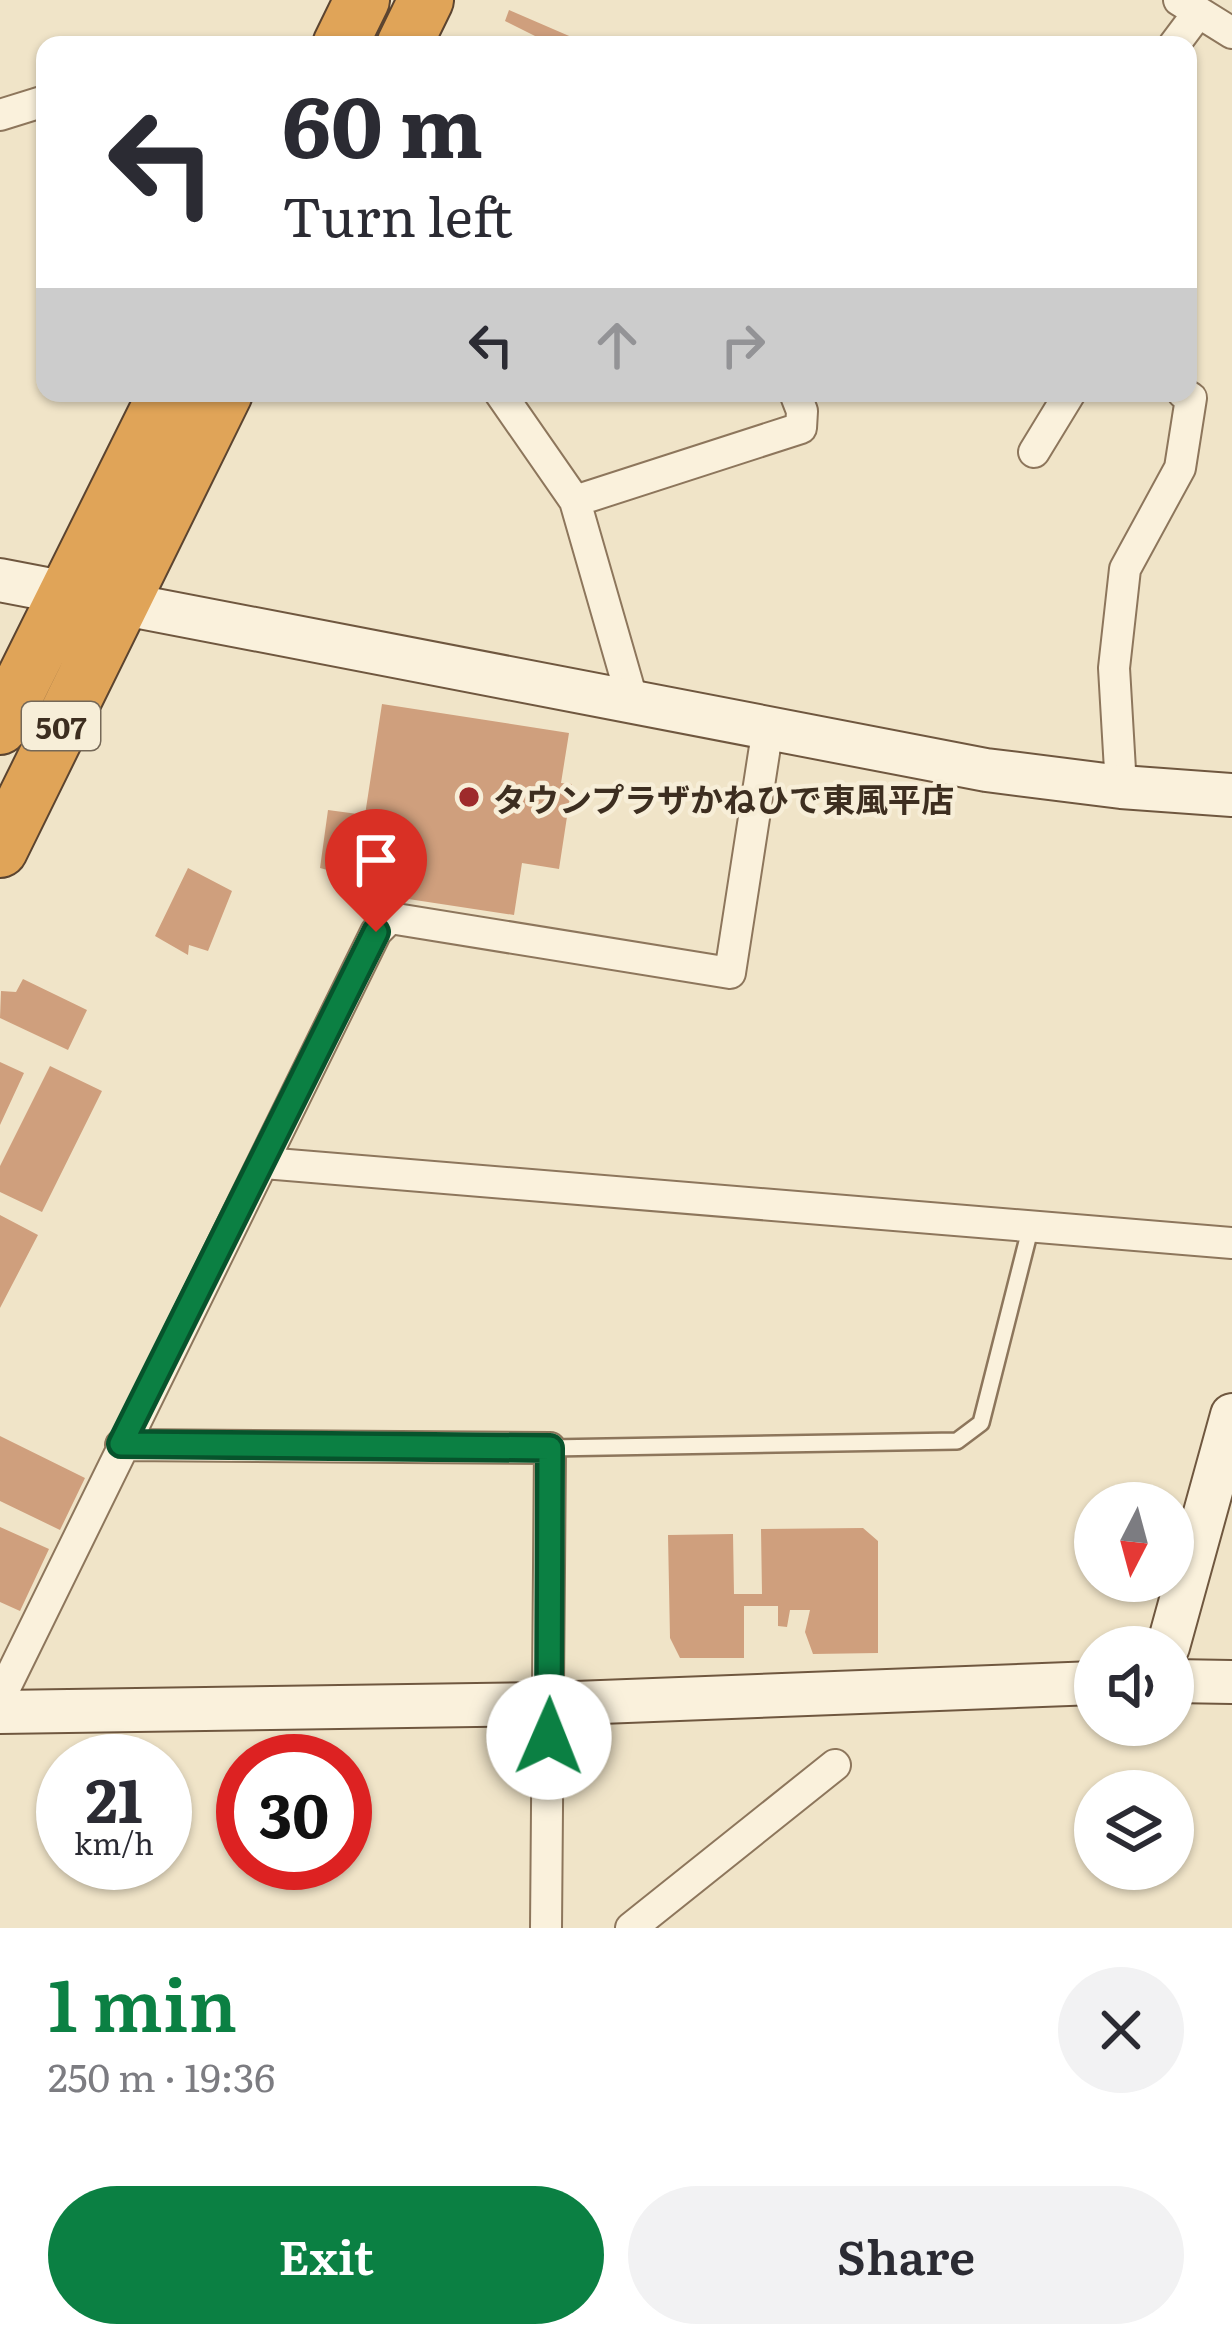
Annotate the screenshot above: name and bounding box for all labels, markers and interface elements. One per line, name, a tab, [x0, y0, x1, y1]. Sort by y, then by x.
text: 60 m	[282, 59, 483, 184]
icon: left	[84, 84, 240, 240]
text: Turn left	[282, 173, 513, 254]
icon: left	[458, 312, 524, 378]
icon: ahead	[584, 312, 650, 378]
icon: right	[710, 312, 776, 378]
road number: 507	[22, 702, 100, 750]
place label: タウンプラザかねひで東風平店	[493, 773, 954, 822]
marker: タウンプラザかねひで東風平店	[456, 784, 482, 810]
pin	[325, 809, 427, 932]
icon: arrive	[343, 827, 409, 893]
north arrow	[1074, 1482, 1194, 1602]
map controls	[1074, 1482, 1194, 1890]
button: sound	[1074, 1626, 1194, 1746]
position arrow	[486, 1674, 612, 1800]
speed limit sign: 30	[216, 1734, 372, 1890]
text: 21	[85, 1752, 143, 1841]
button: layers	[1074, 1770, 1194, 1890]
text: km/h	[74, 1820, 154, 1864]
text: 1 min	[48, 1947, 237, 2054]
button: close	[1058, 1967, 1184, 2093]
text: 250 m · 19:36	[48, 2046, 275, 2104]
button: Exit	[48, 2186, 604, 2324]
button: Share	[628, 2186, 1184, 2324]

